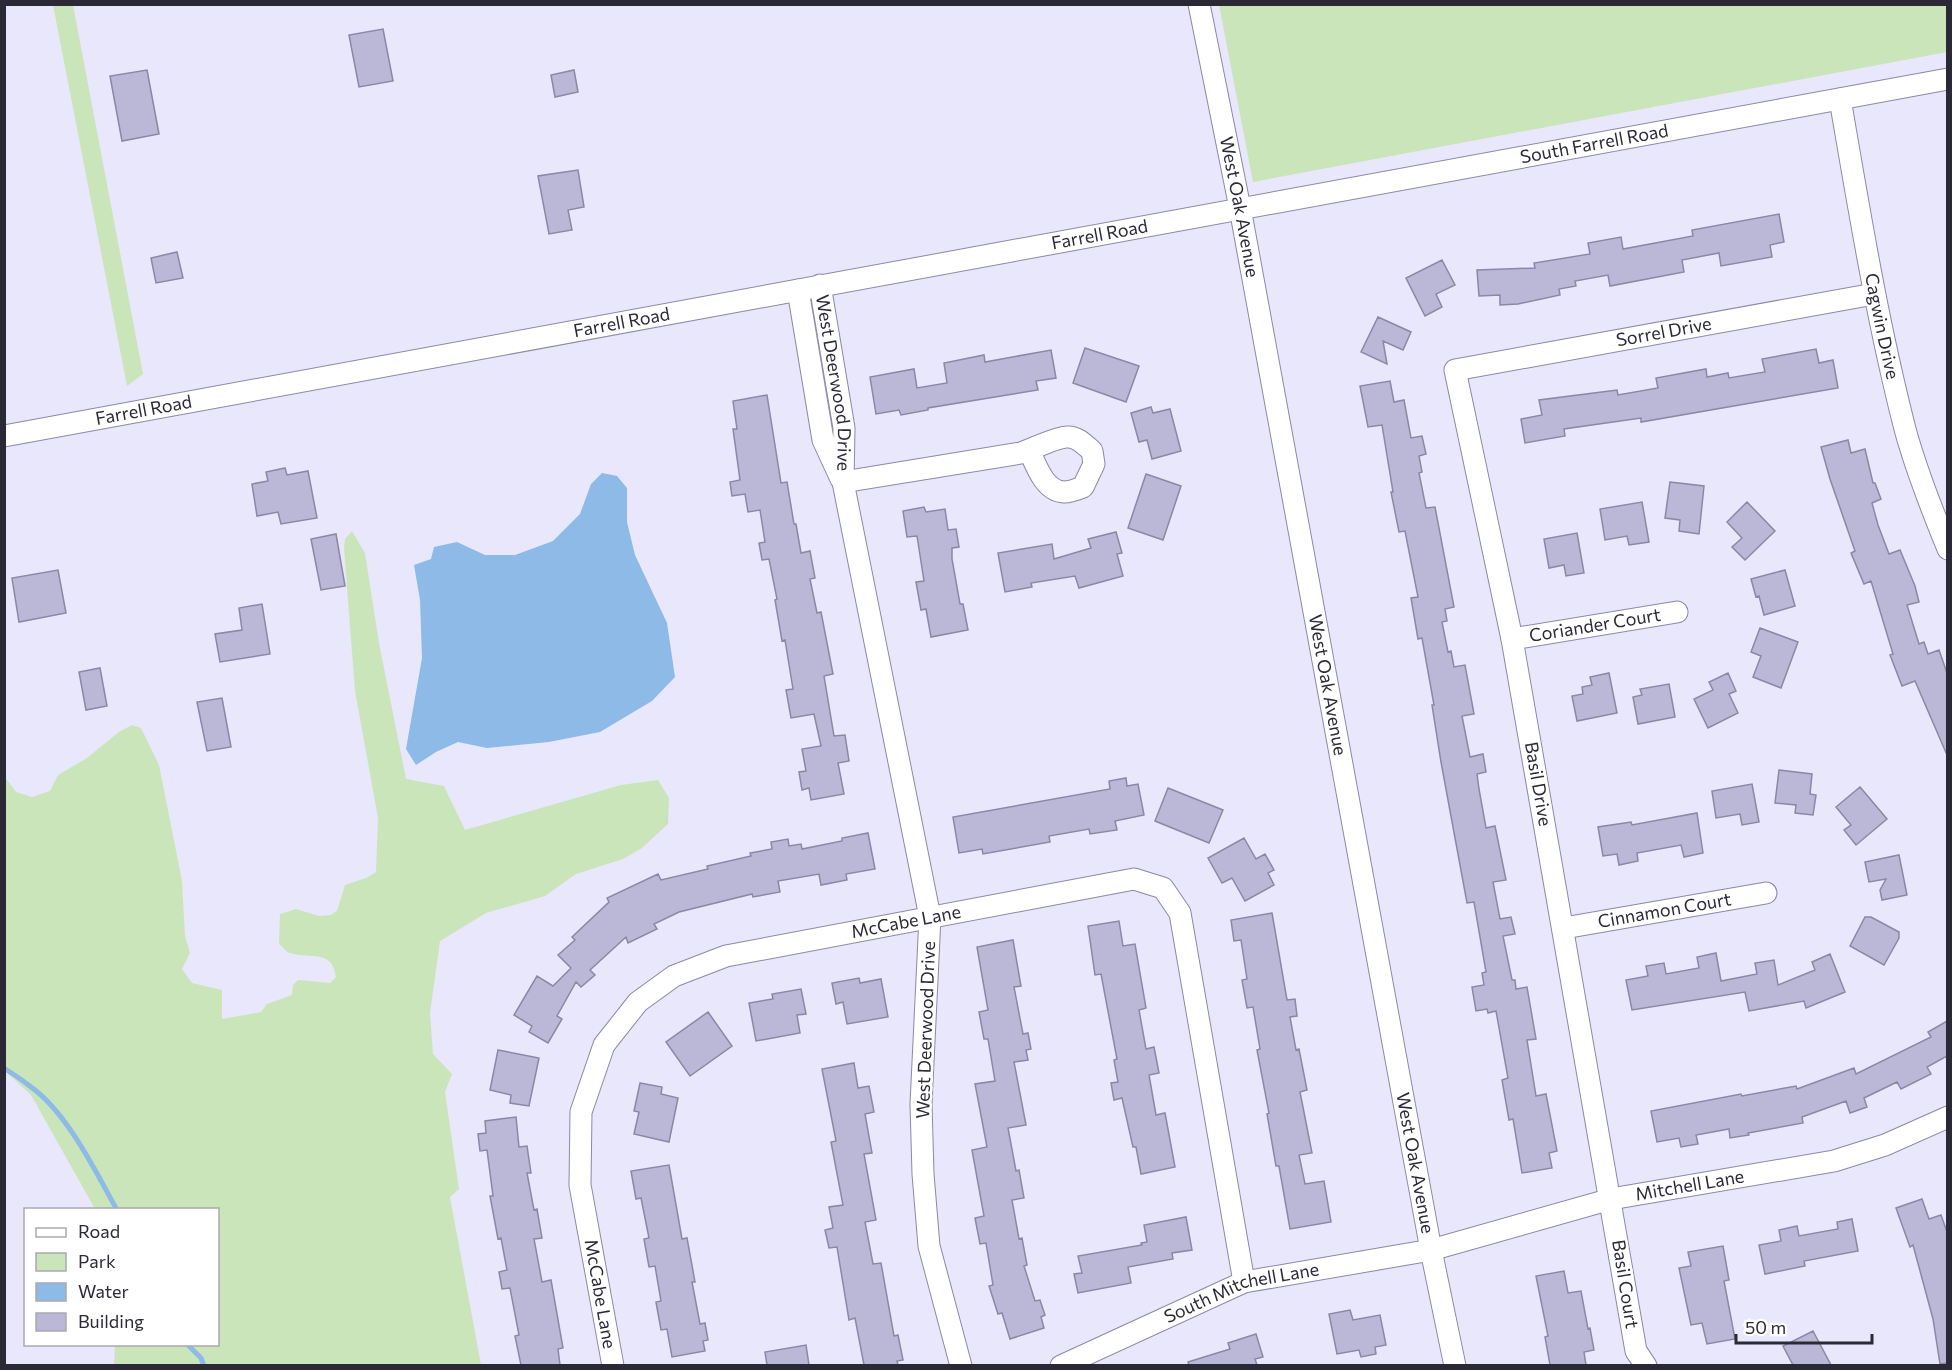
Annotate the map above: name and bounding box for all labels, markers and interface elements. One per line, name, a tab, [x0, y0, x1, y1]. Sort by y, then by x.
street label: South Farrell Road	[1518, 119, 1670, 167]
street label: West Oak Avenue	[1216, 134, 1265, 279]
street label: Farrell Road	[1049, 214, 1150, 253]
street label: Cagwin Drive	[1861, 271, 1905, 381]
street label: West Deerwood Drive	[812, 293, 856, 471]
street label: Farrell Road	[571, 302, 672, 341]
street label: Sorrel Drive	[1614, 312, 1713, 351]
street label: Farrell Road	[93, 390, 194, 429]
street label: Coriander Court	[1527, 603, 1662, 646]
street label: West Oak Avenue	[1305, 612, 1352, 757]
street label: Basil Drive	[1521, 740, 1557, 828]
street label: Cinnamon Court	[1596, 887, 1733, 932]
street label: McCabe Lane	[849, 900, 962, 942]
street label: West Deerwood Drive	[911, 941, 939, 1119]
street label: West Oak Avenue	[1392, 1091, 1440, 1235]
street label: Mitchell Lane	[1633, 1165, 1746, 1205]
legend	[24, 1208, 219, 1346]
text: Road	[78, 1220, 120, 1242]
street label: McCabe Lane	[581, 1237, 621, 1350]
street label: Basil Court	[1608, 1238, 1644, 1330]
text: Park	[78, 1250, 116, 1272]
street label: South Mitchell Lane	[1160, 1257, 1321, 1327]
text: Water	[78, 1280, 129, 1302]
scale bar	[1736, 1307, 1872, 1345]
text: Building	[78, 1310, 144, 1332]
text: 50 m	[1745, 1316, 1786, 1338]

